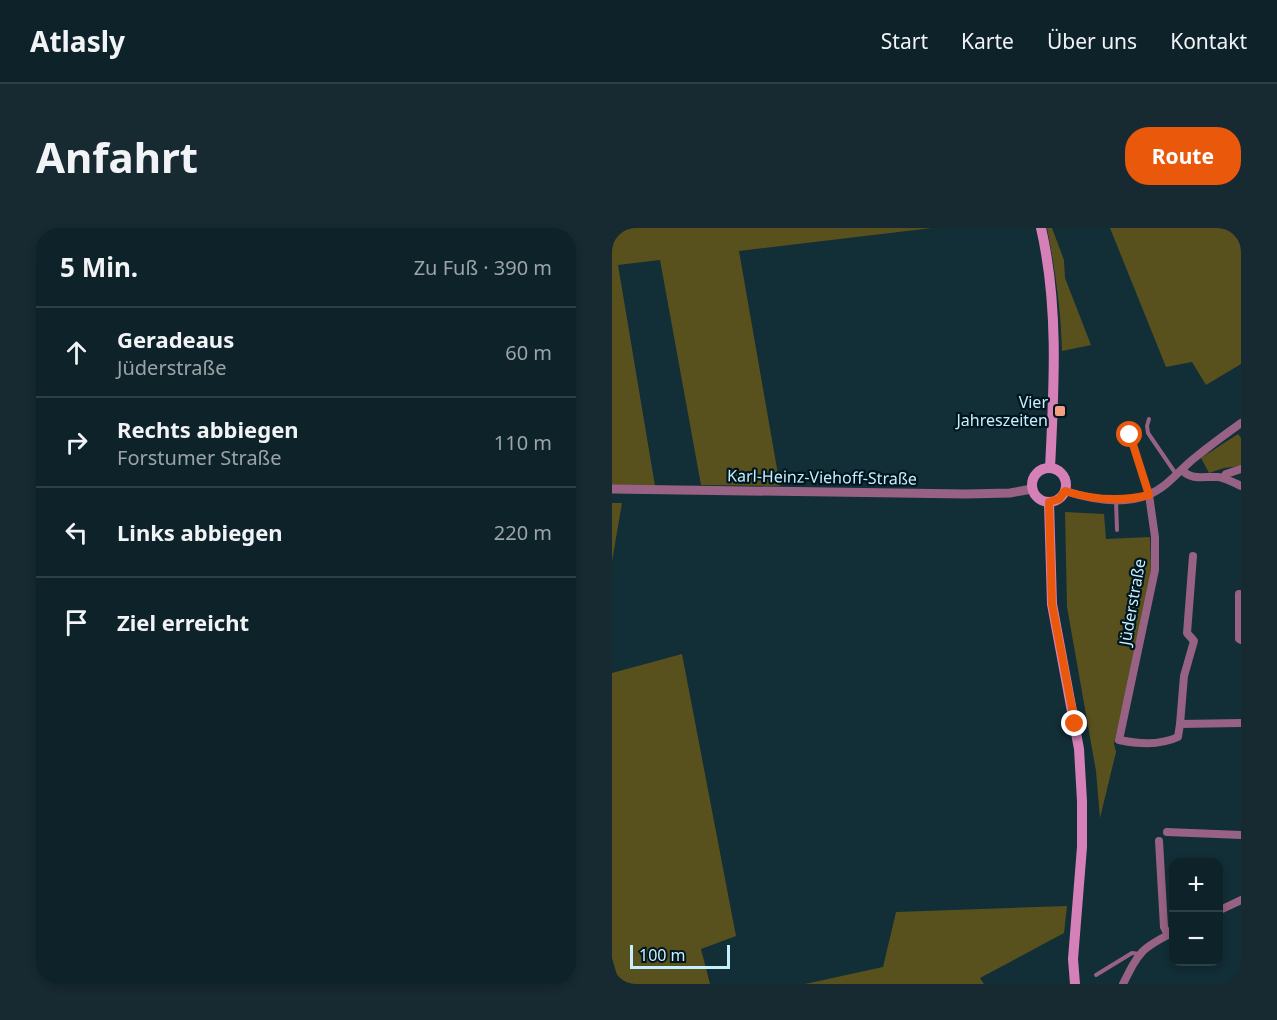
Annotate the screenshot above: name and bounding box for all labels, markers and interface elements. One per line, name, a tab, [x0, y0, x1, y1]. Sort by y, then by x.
text: Atlasly	[30, 22, 125, 60]
text: Start	[881, 27, 928, 55]
text: Karte	[961, 27, 1014, 55]
text: Über uns	[1047, 27, 1137, 55]
text: Kontakt	[1170, 27, 1247, 55]
button: Route	[1125, 127, 1241, 185]
text: Anfahrt	[36, 128, 198, 185]
text: 5 Min.	[60, 249, 138, 285]
text: Zu Fuß · 390 m	[414, 254, 552, 281]
text: Geradeaus	[117, 324, 234, 354]
icon: ahead	[60, 336, 93, 369]
text: 60 m	[505, 339, 552, 366]
text: Jüderstraße	[117, 354, 226, 381]
place label: Vier Jahreszeiten	[954, 391, 1048, 431]
marker: Vier Jahreszeiten	[1053, 404, 1067, 418]
text: Rechts abbiegen	[117, 414, 299, 444]
route start	[1116, 421, 1142, 447]
icon: right	[60, 426, 93, 459]
text: 110 m	[494, 429, 552, 456]
text: Forstumer Straße	[117, 444, 282, 471]
street label: Karl-Heinz-Viehoff-Straße	[727, 464, 917, 490]
icon: left	[60, 516, 93, 549]
text: Links abbiegen	[117, 517, 283, 547]
text: 220 m	[494, 519, 552, 546]
street label: Jüderstraße	[1113, 557, 1150, 649]
icon: arrive	[60, 606, 93, 639]
text: Ziel erreicht	[117, 607, 249, 637]
route end	[1061, 710, 1087, 736]
map controls	[1169, 858, 1223, 966]
button: +	[1169, 858, 1223, 912]
button: −	[1169, 912, 1223, 966]
scale bar	[630, 942, 730, 970]
text: 100 m	[639, 944, 686, 966]

